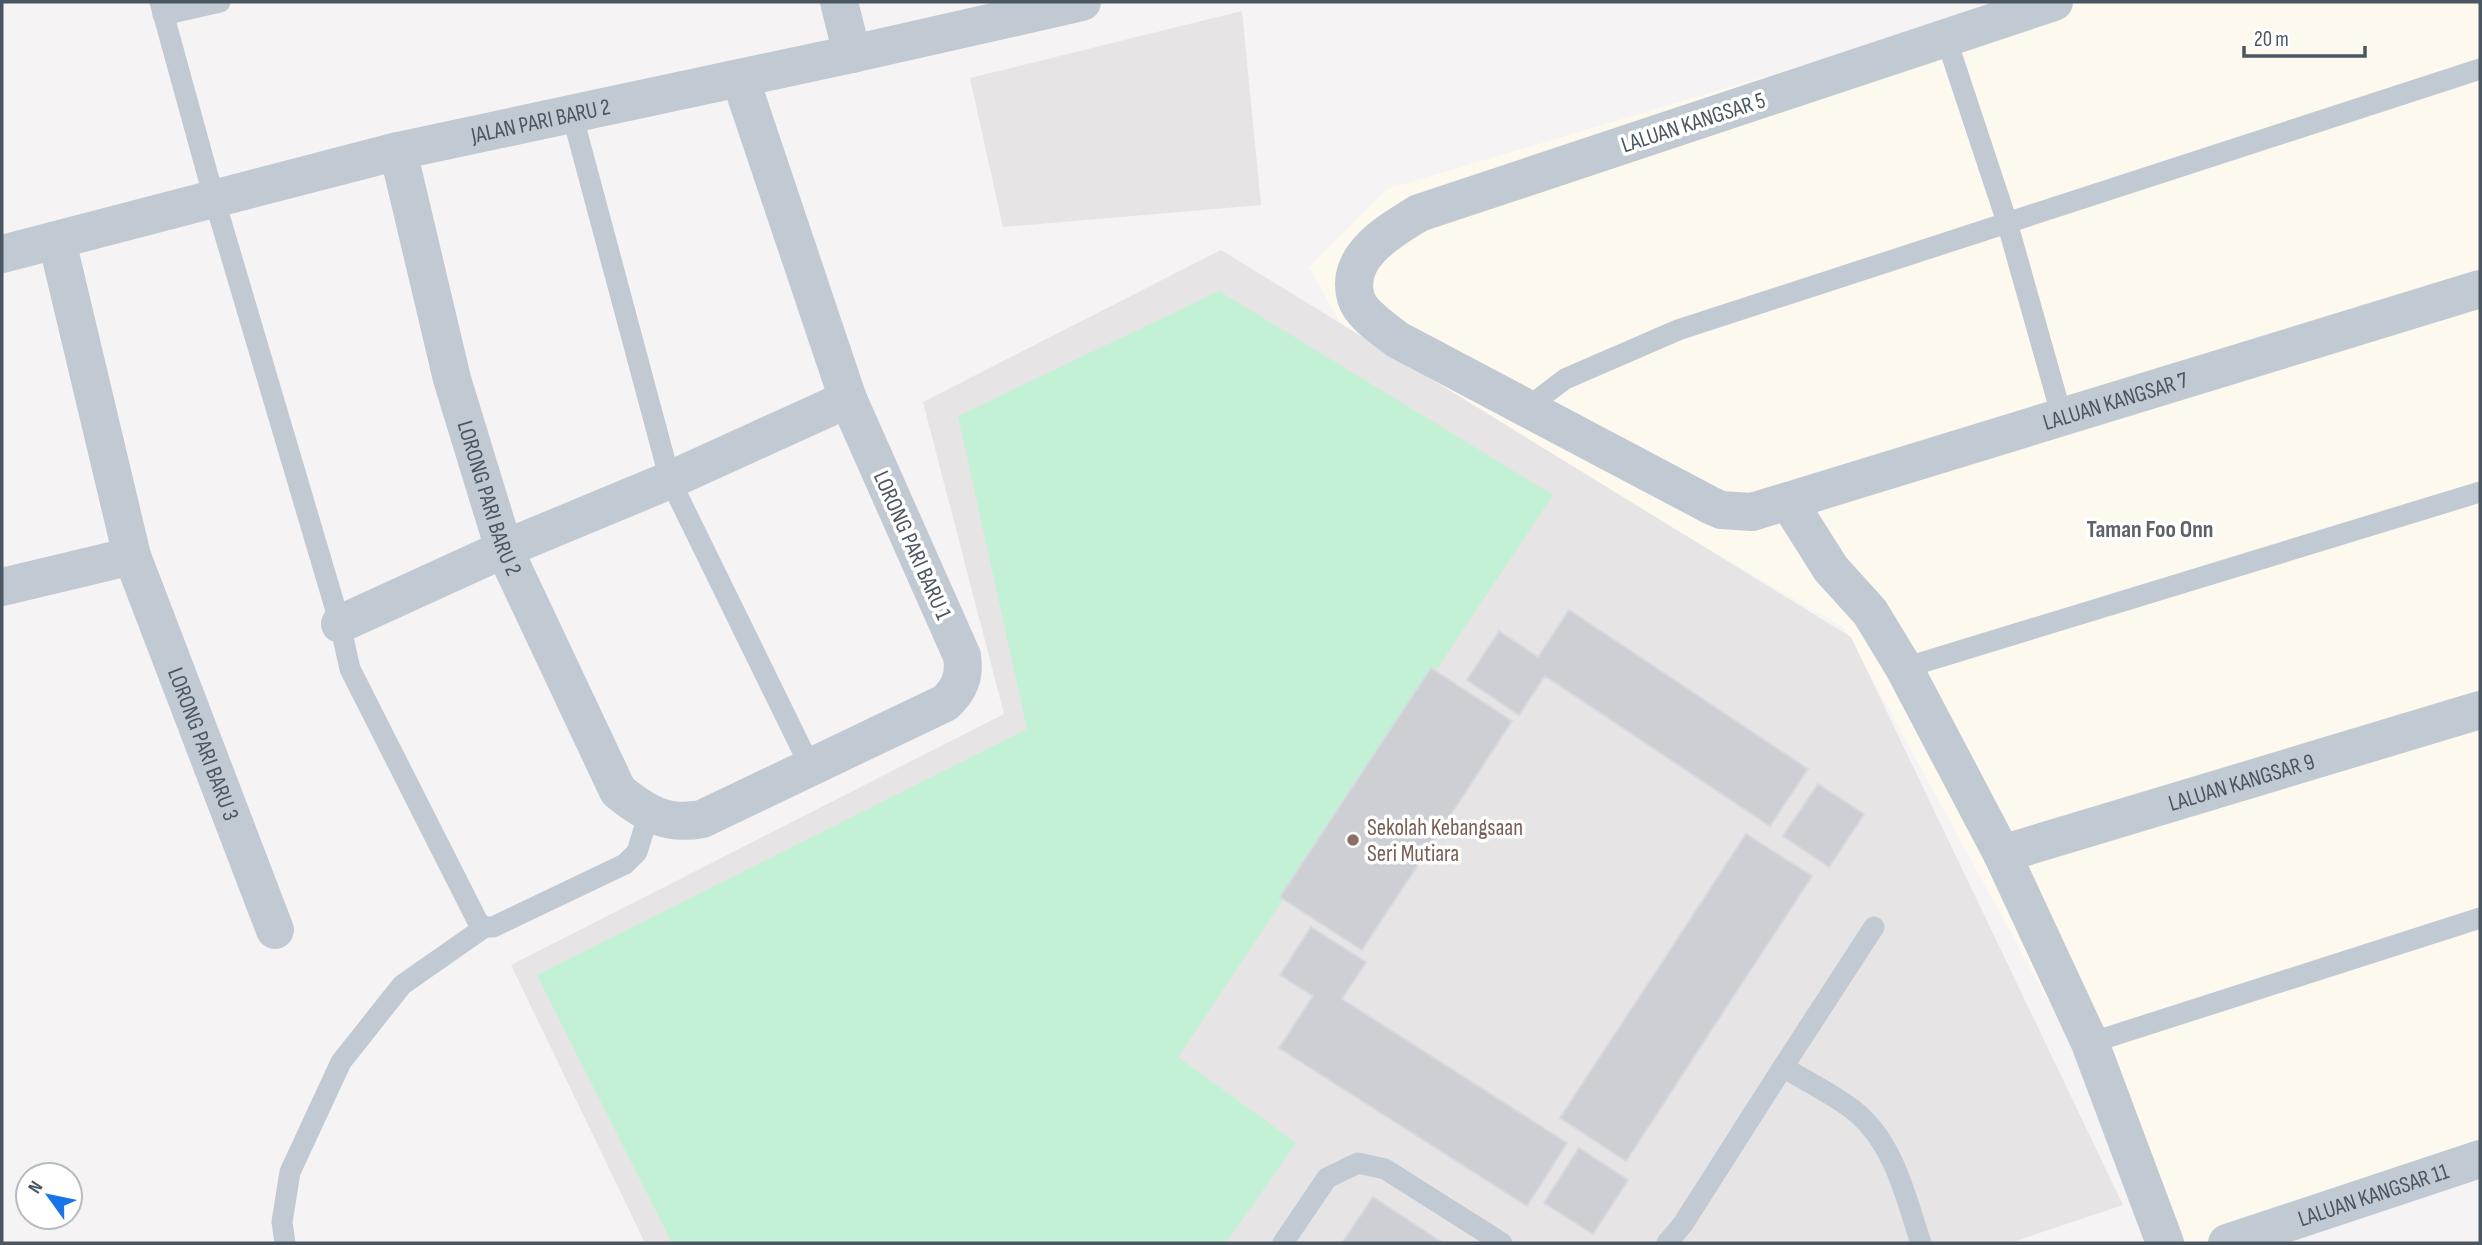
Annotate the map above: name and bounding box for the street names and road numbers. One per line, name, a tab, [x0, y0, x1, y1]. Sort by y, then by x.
street label: LALUAN KANGSAR 5	[1618, 86, 1769, 159]
street label: JALAN PARI BARU 2	[468, 93, 613, 150]
street label: LALUAN KANGSAR 7	[2040, 366, 2191, 437]
street label: LORONG PARI BARU 2	[451, 417, 528, 580]
street label: LORONG PARI BARU 1	[867, 467, 957, 624]
street label: LORONG PARI BARU 3	[161, 664, 245, 825]
street label: LALUAN KANGSAR 9	[2165, 748, 2318, 818]
street label: LALUAN KANGSAR 11	[2295, 1157, 2452, 1233]

